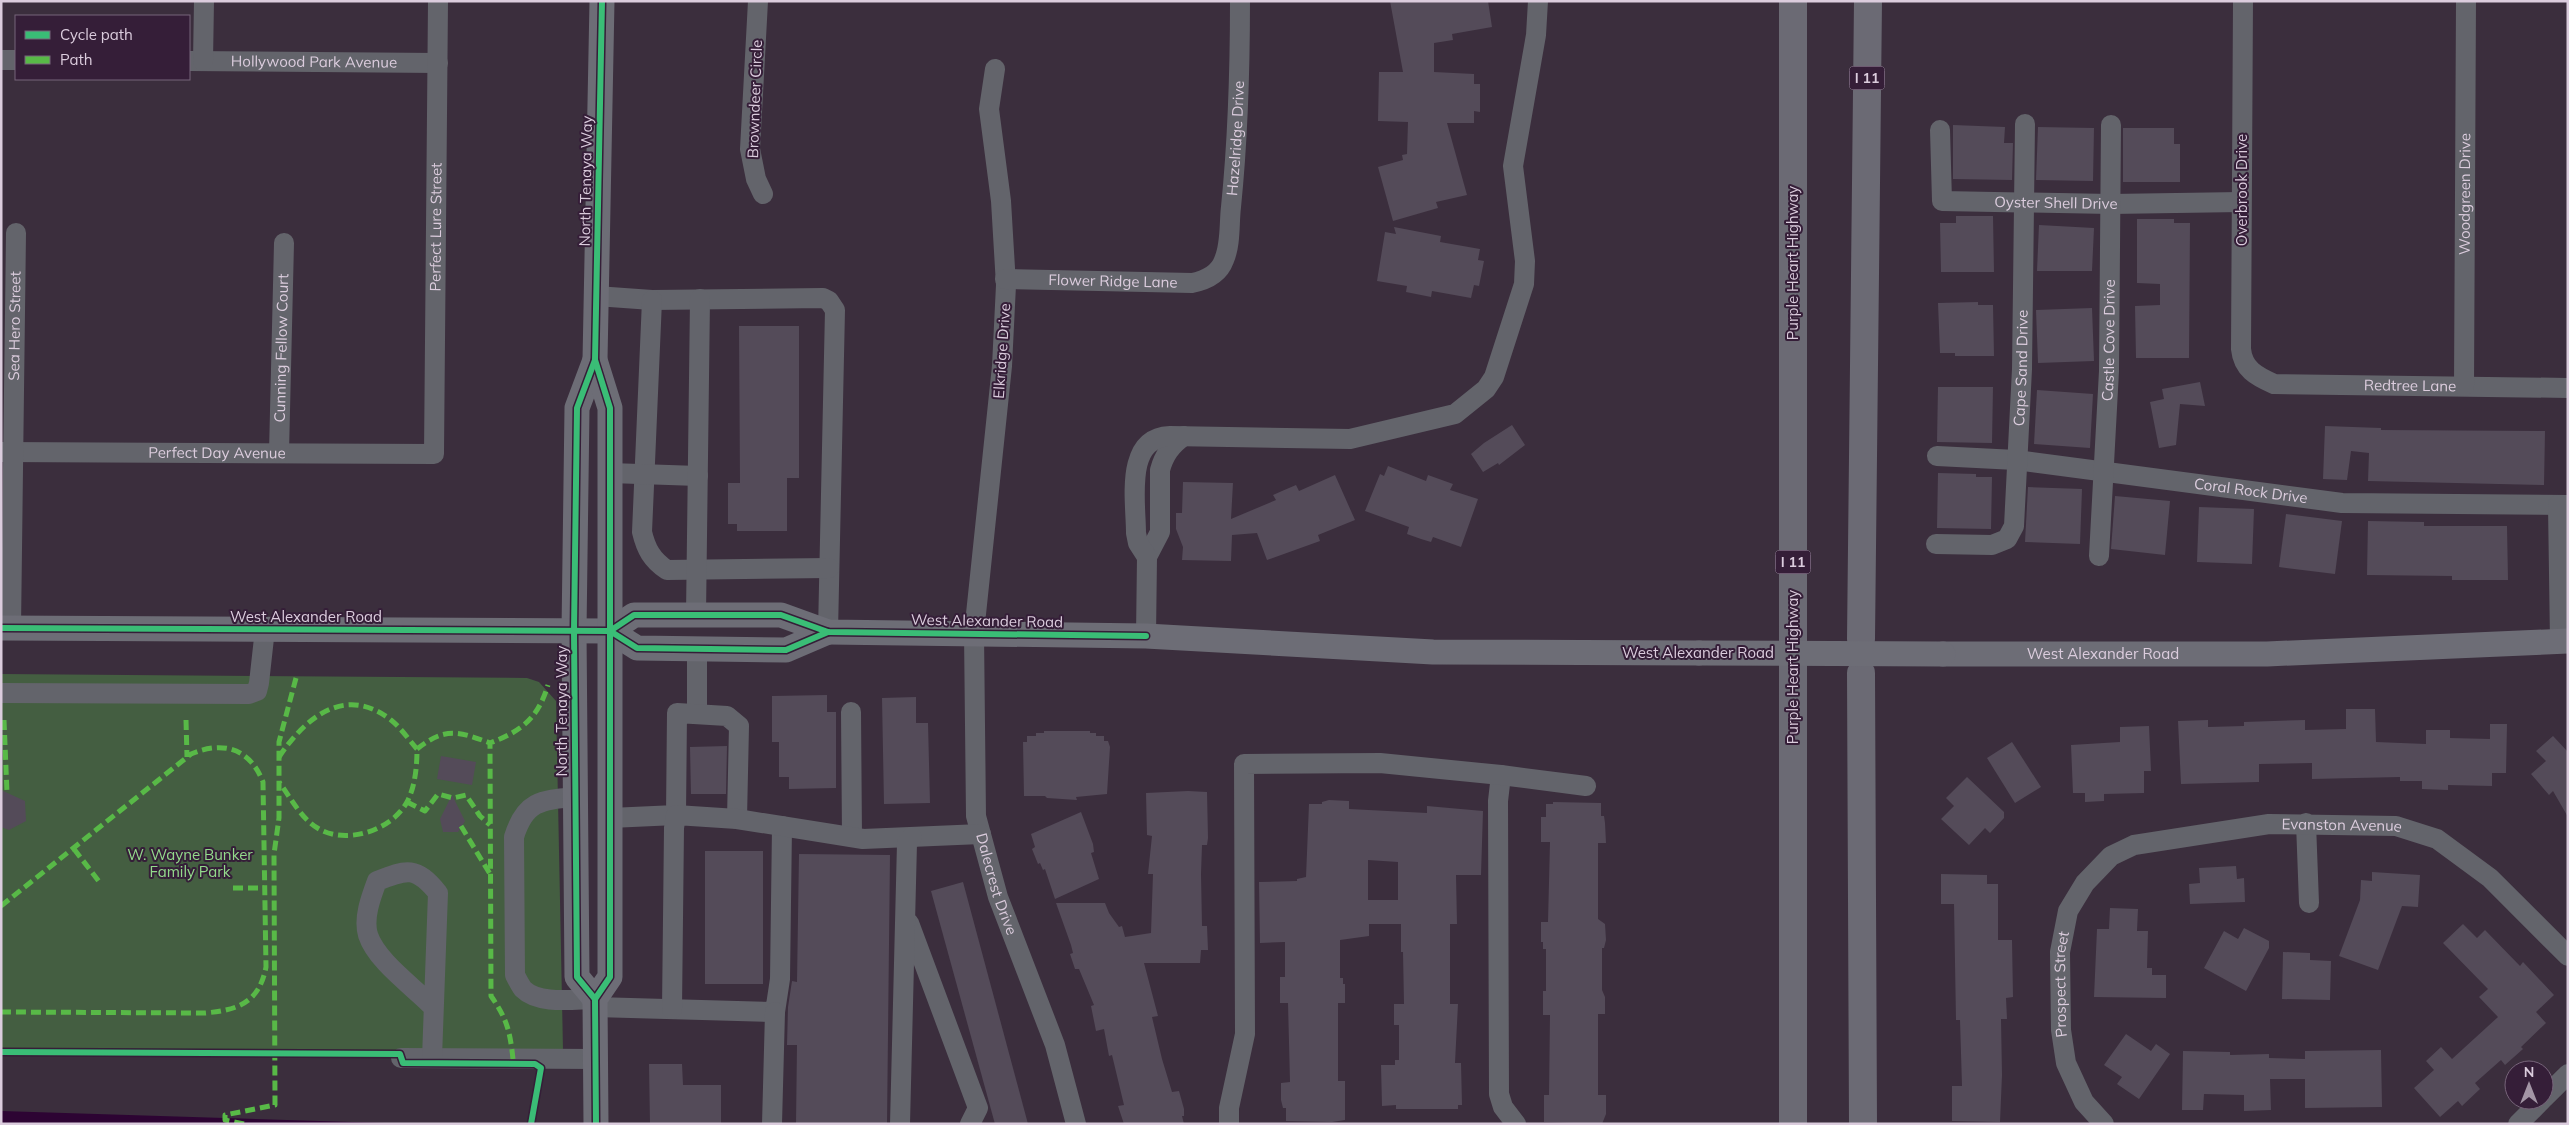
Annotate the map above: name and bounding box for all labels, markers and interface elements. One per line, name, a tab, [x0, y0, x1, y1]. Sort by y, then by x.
legend	[15, 15, 190, 80]
text: Cycle path	[60, 25, 133, 44]
street label: Browndeer Circle	[743, 39, 766, 159]
text: Path	[60, 50, 92, 69]
street label: Hollywood Park Avenue	[231, 51, 397, 72]
road number: I 11	[1850, 66, 1884, 90]
street label: Hazelridge Drive	[1222, 80, 1248, 197]
street label: North Tenaya Way	[575, 115, 596, 247]
street label: Woodgreen Drive	[2455, 133, 2474, 255]
street label: Overbrook Drive	[2232, 134, 2251, 246]
street label: Perfect Lure Street	[425, 163, 446, 291]
street label: Purple Heart Highway	[1783, 186, 1802, 340]
street label: Oyster Shell Drive	[1994, 192, 2118, 213]
street label: Flower Ridge Lane	[1048, 270, 1178, 292]
street label: Sea Hero Street	[4, 271, 25, 381]
street label: Cunning Fellow Court	[270, 273, 292, 423]
street label: Castle Cove Drive	[2097, 279, 2119, 402]
street label: Elkridge Drive	[989, 303, 1014, 399]
street label: Cape Sand Drive	[2009, 310, 2032, 427]
street label: Redtree Lane	[2364, 375, 2456, 395]
street label: Perfect Day Avenue	[148, 443, 286, 462]
street label: Coral Rock Drive	[2193, 474, 2309, 507]
road number: I 11	[1776, 550, 1810, 574]
street label: Purple Heart Highway	[1783, 590, 1802, 744]
street label: West Alexander Road	[230, 607, 382, 626]
street label: West Alexander Road	[911, 610, 1063, 631]
street label: West Alexander Road	[1622, 643, 1774, 662]
street label: West Alexander Road	[2027, 644, 2179, 663]
street label: North Tenaya Way	[552, 646, 571, 776]
street label: Evanston Avenue	[2281, 814, 2405, 836]
street label: Dalecrest Drive	[972, 831, 1022, 938]
park label: W. Wayne Bunker Family Park	[127, 845, 253, 881]
street label: Prospect Street	[2050, 929, 2073, 1039]
north arrow	[2504, 1060, 2554, 1110]
text: N	[2524, 1063, 2534, 1081]

